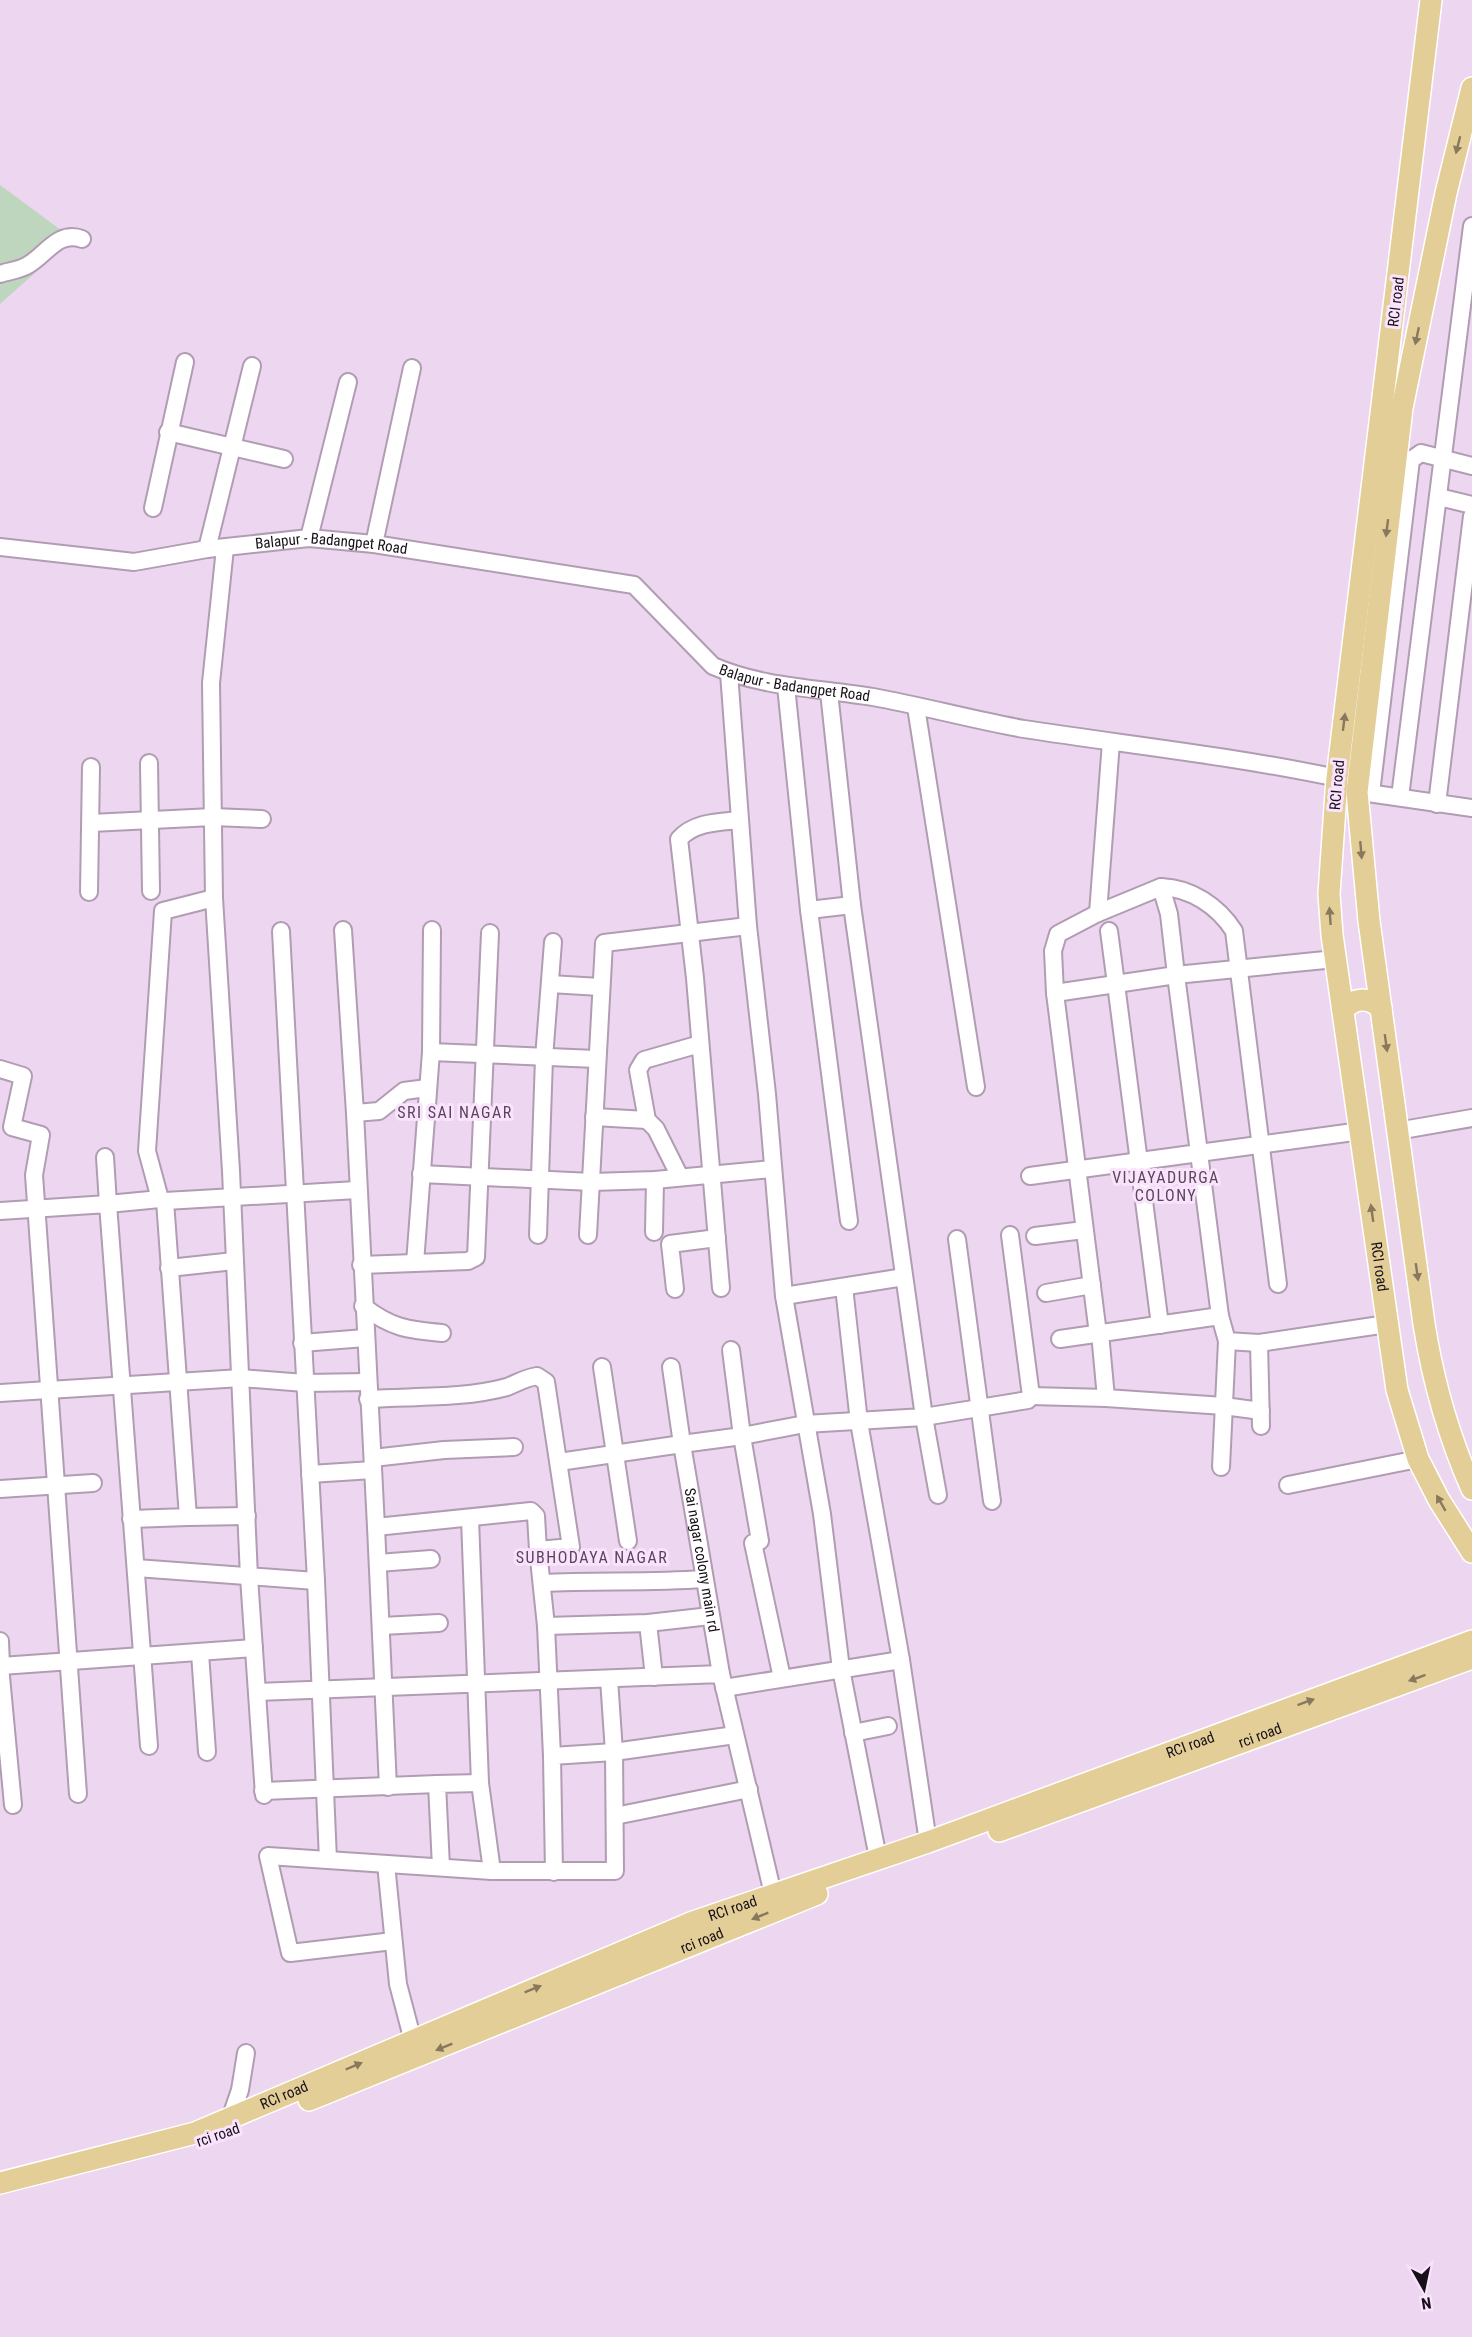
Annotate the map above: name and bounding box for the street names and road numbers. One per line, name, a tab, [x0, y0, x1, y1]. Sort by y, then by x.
street label: RCI road	[1384, 276, 1408, 328]
street label: Balapur - Badangpet Road	[254, 529, 409, 558]
street label: Balapur - Badangpet Road	[717, 660, 871, 705]
street label: RCI road	[1326, 759, 1348, 811]
street label: RCI road	[1367, 1240, 1392, 1293]
street label: Sai nagar colony main rd	[681, 1487, 723, 1633]
street label: rci road	[1236, 1719, 1284, 1752]
street label: RCI road	[1164, 1728, 1217, 1762]
street label: RCI road	[706, 1892, 759, 1925]
street label: rci road	[678, 1924, 726, 1957]
street label: RCI road	[257, 2077, 311, 2113]
street label: rci road	[194, 2119, 242, 2151]

